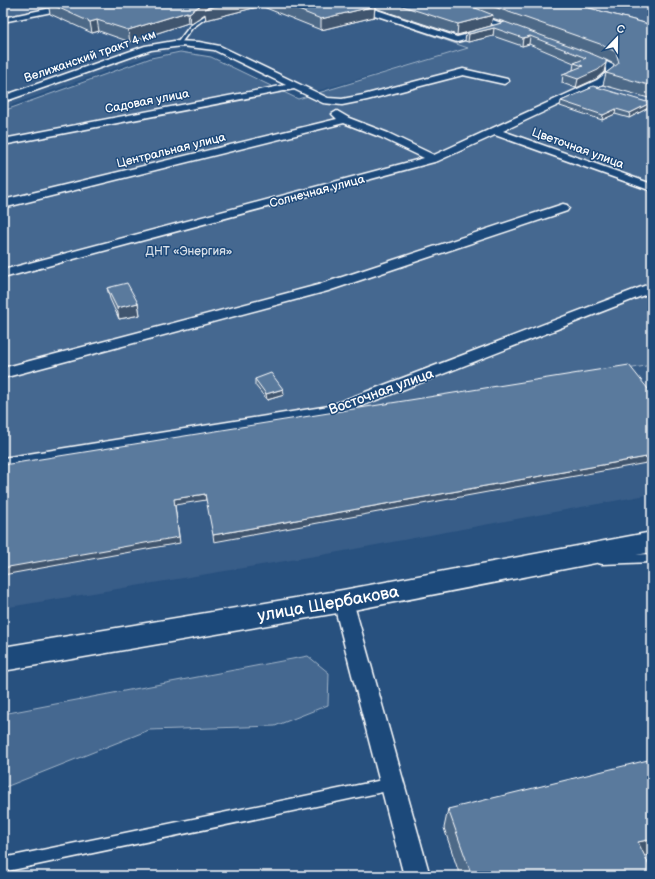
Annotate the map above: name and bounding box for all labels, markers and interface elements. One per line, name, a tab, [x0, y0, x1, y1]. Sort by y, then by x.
north arrow	[597, 18, 637, 58]
text: С	[615, 22, 627, 37]
street label: Велижанский тракт 4 км	[22, 27, 158, 86]
street label: Садовая улица	[104, 86, 190, 117]
street label: Цветочная улица	[530, 125, 626, 172]
street label: Центральная улица	[115, 130, 227, 171]
street label: Солнечная улица	[268, 172, 366, 211]
park label: ДНТ «Энергия»	[145, 244, 233, 259]
street label: Восточная улица	[326, 364, 437, 418]
street label: улица Щербакова	[256, 582, 400, 626]

